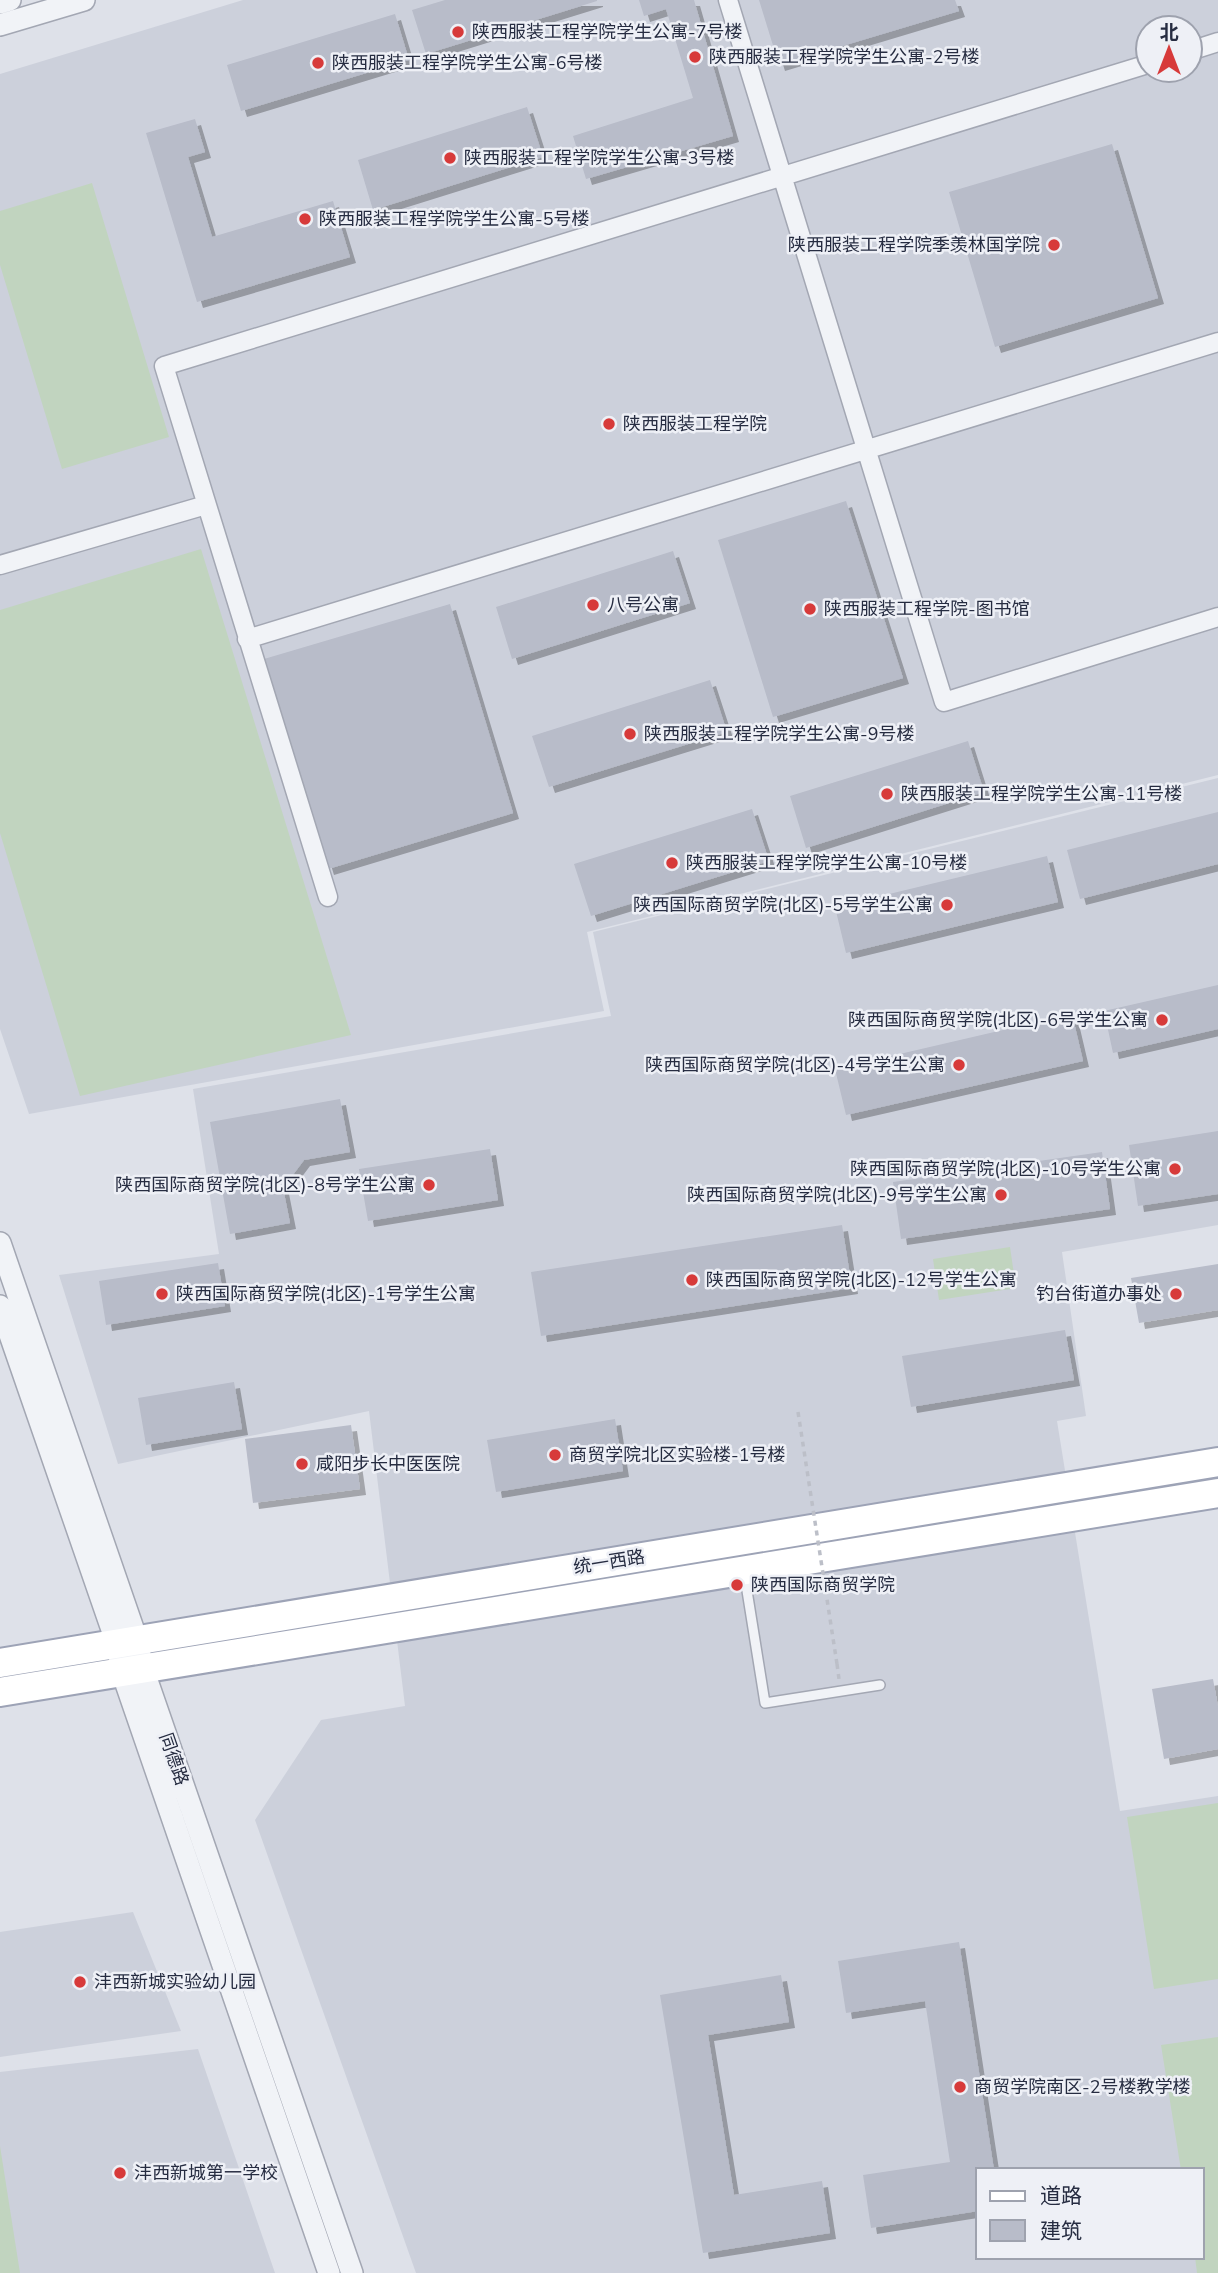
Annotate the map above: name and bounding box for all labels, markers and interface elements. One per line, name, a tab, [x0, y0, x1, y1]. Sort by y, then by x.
north arrow	[1134, 14, 1204, 84]
place label: 陕西服装工程学院学生公寓-7号楼	[472, 20, 742, 44]
text: 北	[1159, 20, 1179, 46]
marker: 陕西服装工程学院学生公寓-7号楼	[450, 24, 466, 40]
place label: 陕西服装工程学院学生公寓-2号楼	[709, 45, 979, 69]
marker: 陕西服装工程学院学生公寓-2号楼	[687, 49, 703, 65]
place label: 陕西服装工程学院学生公寓-6号楼	[332, 51, 602, 75]
marker: 陕西服装工程学院学生公寓-6号楼	[310, 55, 326, 71]
place label: 陕西服装工程学院学生公寓-3号楼	[464, 146, 734, 170]
marker: 陕西服装工程学院学生公寓-3号楼	[442, 150, 458, 166]
place label: 陕西服装工程学院学生公寓-5号楼	[319, 207, 589, 231]
marker: 陕西服装工程学院学生公寓-5号楼	[297, 211, 313, 227]
place label: 陕西服装工程学院季羡林国学院	[788, 233, 1040, 257]
marker: 陕西服装工程学院季羡林国学院	[1046, 237, 1062, 253]
place label: 陕西服装工程学院	[623, 412, 767, 436]
marker: 陕西服装工程学院	[601, 416, 617, 432]
place label: 八号公寓	[607, 593, 679, 617]
marker: 八号公寓	[585, 597, 601, 613]
place label: 陕西服装工程学院-图书馆	[824, 597, 1030, 621]
marker: 陕西服装工程学院-图书馆	[802, 601, 818, 617]
place label: 陕西服装工程学院学生公寓-9号楼	[644, 722, 914, 746]
marker: 陕西服装工程学院学生公寓-9号楼	[622, 726, 638, 742]
place label: 陕西服装工程学院学生公寓-11号楼	[901, 782, 1182, 806]
marker: 陕西服装工程学院学生公寓-11号楼	[879, 786, 895, 802]
place label: 陕西服装工程学院学生公寓-10号楼	[686, 851, 967, 875]
marker: 陕西服装工程学院学生公寓-10号楼	[664, 855, 680, 871]
place label: 陕西国际商贸学院(北区)-5号学生公寓	[633, 893, 933, 917]
marker: 陕西国际商贸学院(北区)-5号学生公寓	[939, 897, 955, 913]
place label: 陕西国际商贸学院(北区)-6号学生公寓	[848, 1008, 1148, 1032]
marker: 陕西国际商贸学院(北区)-6号学生公寓	[1154, 1012, 1170, 1028]
place label: 陕西国际商贸学院(北区)-4号学生公寓	[645, 1053, 945, 1077]
marker: 陕西国际商贸学院(北区)-4号学生公寓	[951, 1057, 967, 1073]
place label: 陕西国际商贸学院(北区)-10号学生公寓	[850, 1157, 1161, 1181]
marker: 陕西国际商贸学院(北区)-10号学生公寓	[1167, 1161, 1183, 1177]
place label: 陕西国际商贸学院(北区)-8号学生公寓	[115, 1173, 415, 1197]
marker: 陕西国际商贸学院(北区)-8号学生公寓	[421, 1177, 437, 1193]
place label: 陕西国际商贸学院(北区)-9号学生公寓	[687, 1183, 987, 1207]
marker: 陕西国际商贸学院(北区)-9号学生公寓	[993, 1187, 1009, 1203]
place label: 陕西国际商贸学院(北区)-12号学生公寓	[706, 1268, 1017, 1292]
marker: 陕西国际商贸学院(北区)-12号学生公寓	[684, 1272, 700, 1288]
place label: 陕西国际商贸学院(北区)-1号学生公寓	[176, 1282, 476, 1306]
place label: 钓台街道办事处	[1036, 1282, 1162, 1306]
marker: 陕西国际商贸学院(北区)-1号学生公寓	[154, 1286, 170, 1302]
marker: 钓台街道办事处	[1168, 1286, 1184, 1302]
place label: 商贸学院北区实验楼-1号楼	[569, 1443, 785, 1467]
marker: 商贸学院北区实验楼-1号楼	[547, 1447, 563, 1463]
place label: 咸阳步长中医医院	[316, 1452, 460, 1476]
marker: 咸阳步长中医医院	[294, 1456, 310, 1472]
street label: 统一西路	[572, 1545, 646, 1579]
place label: 陕西国际商贸学院	[751, 1573, 895, 1597]
marker: 陕西国际商贸学院	[729, 1577, 745, 1593]
street label: 同德路	[154, 1730, 194, 1788]
place label: 沣西新城实验幼儿园	[94, 1970, 256, 1994]
marker: 沣西新城实验幼儿园	[72, 1974, 88, 1990]
place label: 商贸学院南区-2号楼教学楼	[974, 2075, 1190, 2099]
marker: 商贸学院南区-2号楼教学楼	[952, 2079, 968, 2095]
place label: 沣西新城第一学校	[134, 2161, 278, 2185]
marker: 沣西新城第一学校	[112, 2165, 128, 2181]
legend	[976, 2168, 1204, 2259]
text: 道路	[1040, 2182, 1082, 2210]
text: 建筑	[1040, 2217, 1082, 2245]

